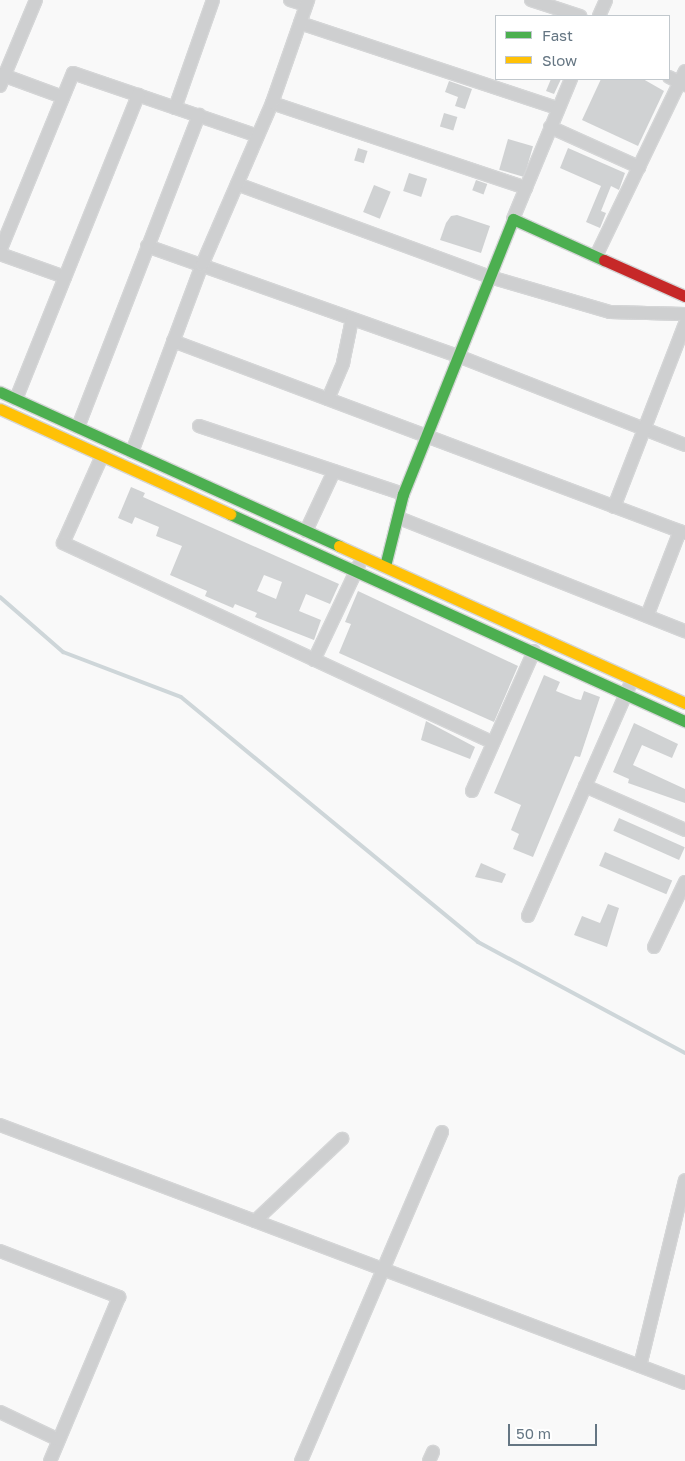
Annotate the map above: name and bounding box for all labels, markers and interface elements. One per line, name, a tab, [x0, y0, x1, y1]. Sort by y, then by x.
legend	[495, 15, 670, 80]
text: Fast	[542, 26, 573, 44]
text: Slow	[542, 51, 577, 69]
scale bar	[510, 1414, 599, 1446]
text: 50 m	[516, 1424, 551, 1442]

